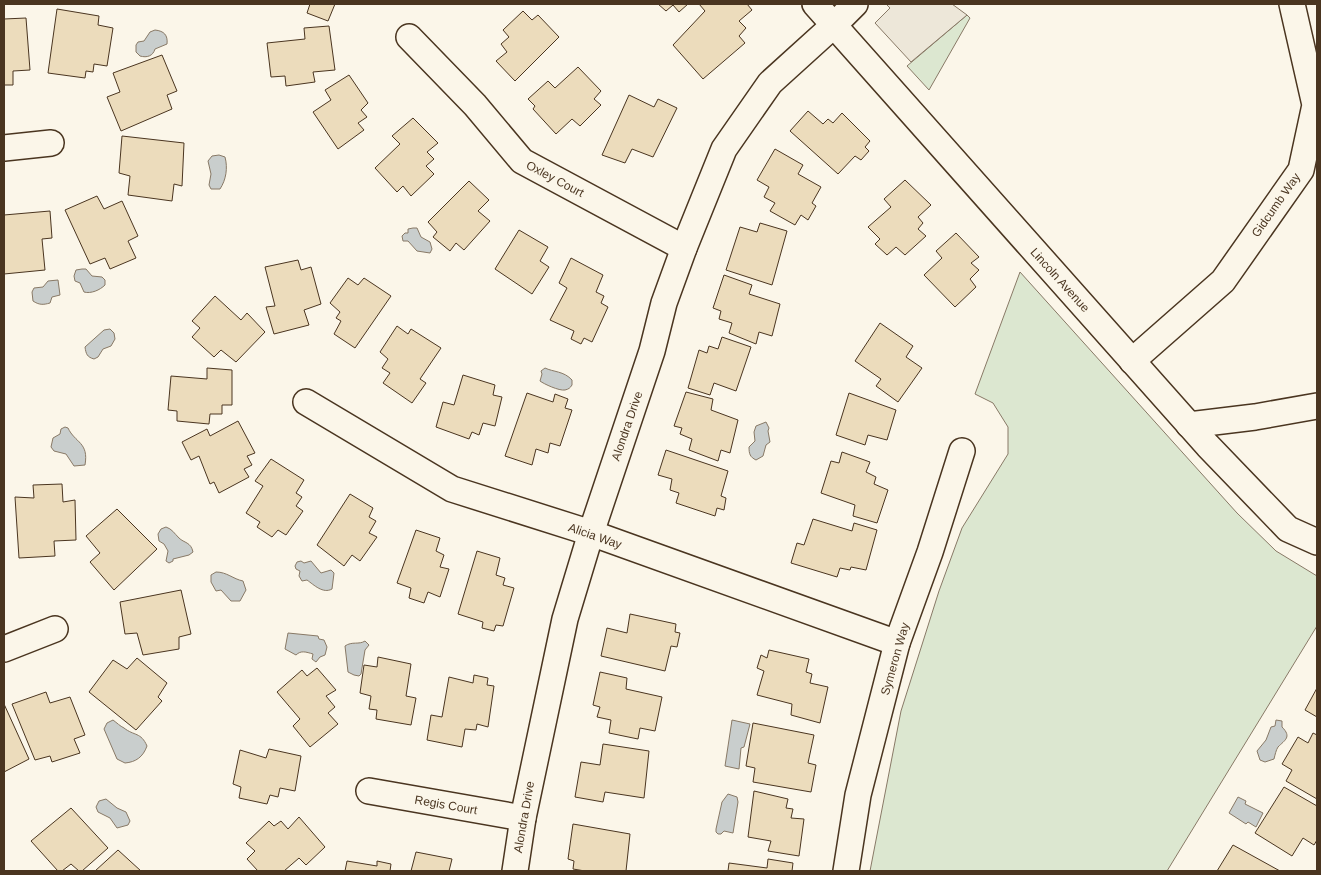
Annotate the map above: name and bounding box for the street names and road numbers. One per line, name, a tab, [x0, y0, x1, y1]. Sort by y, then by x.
street label: Oxley Court	[524, 158, 587, 200]
street label: Gidcumb Way	[1249, 170, 1303, 240]
street label: Lincoln Avenue	[1028, 245, 1093, 315]
street label: Alondra Drive	[609, 389, 646, 463]
street label: Alicia Way	[566, 520, 624, 552]
street label: Symeron Way	[878, 621, 912, 697]
street label: Alondra Drive	[511, 780, 537, 854]
street label: Regis Court	[414, 793, 479, 818]

